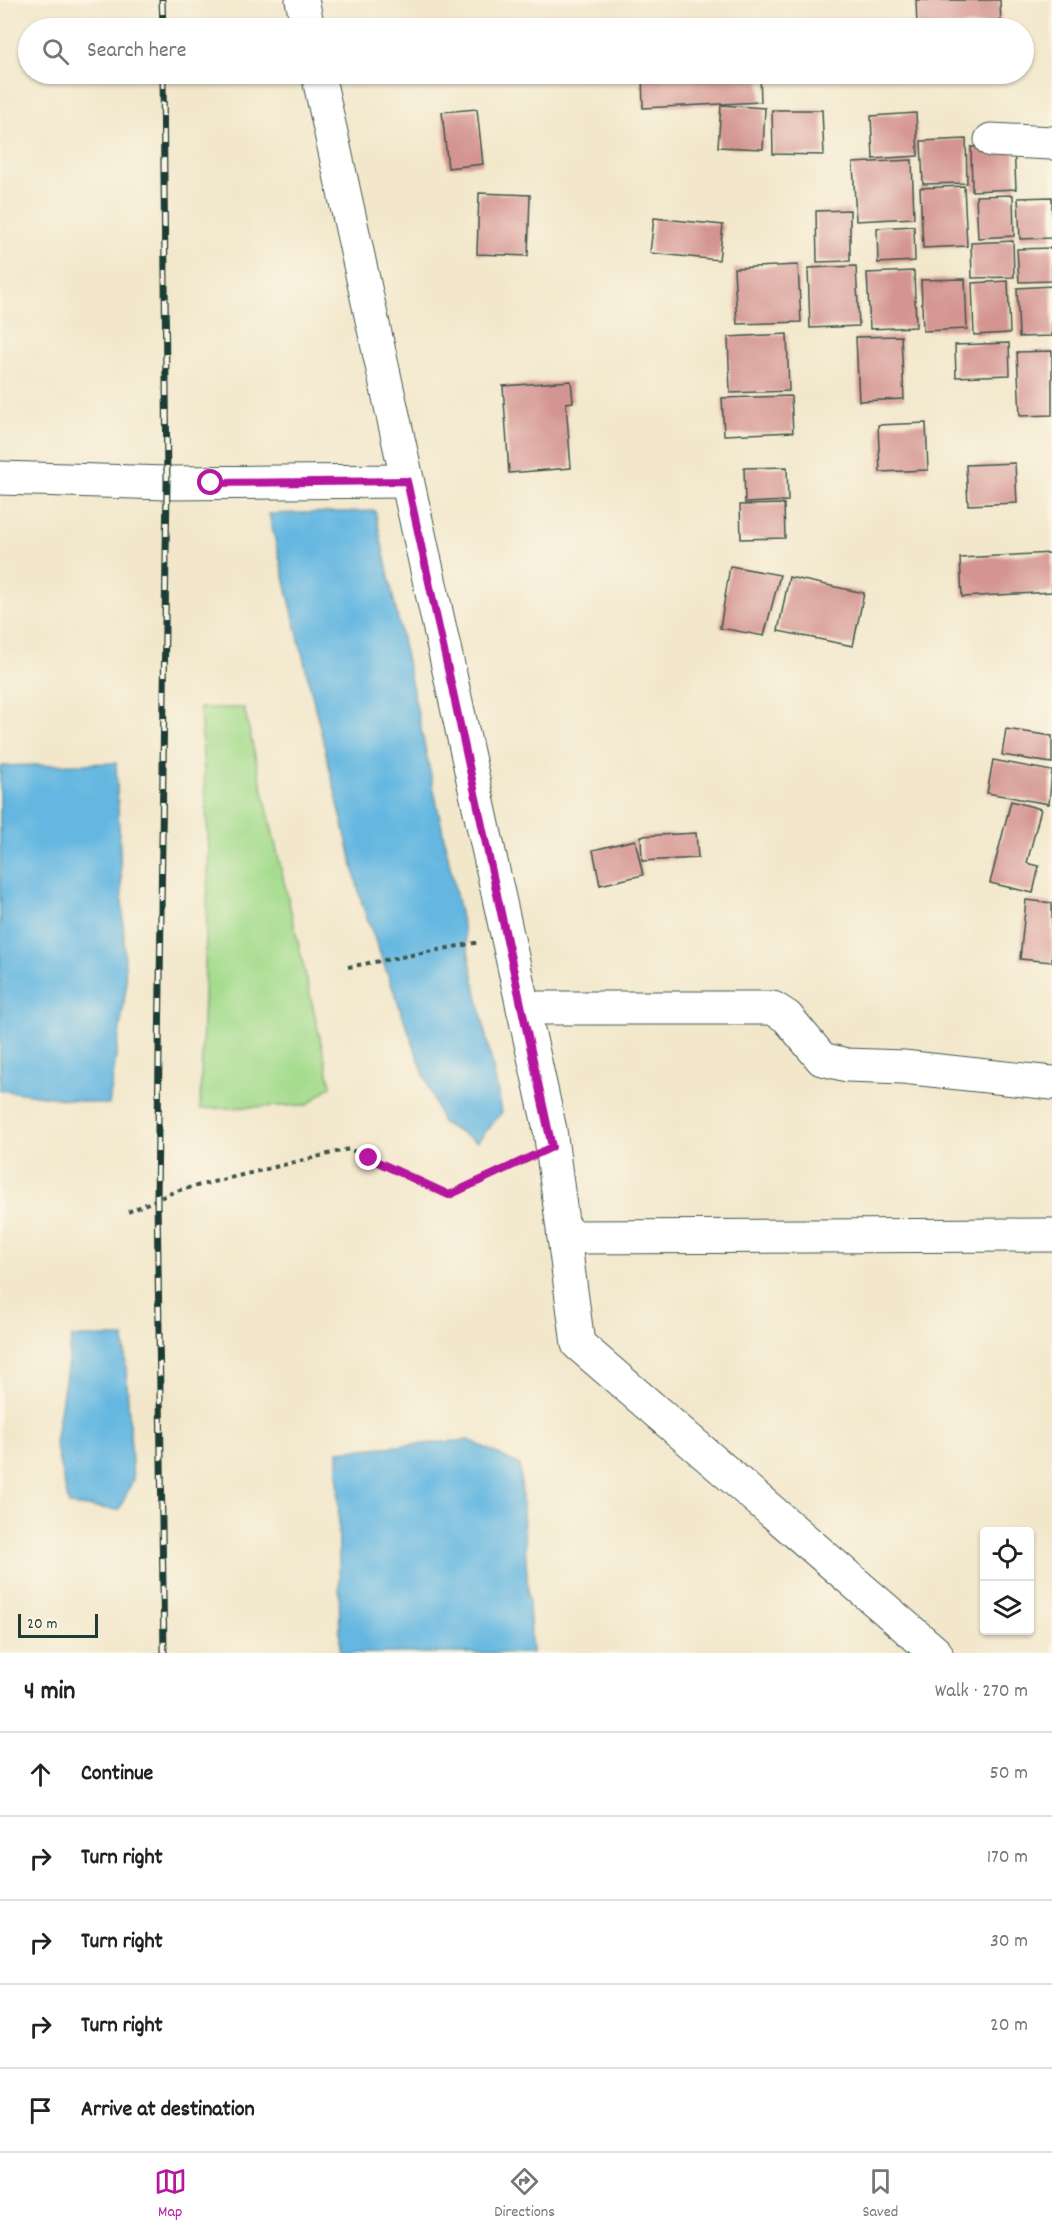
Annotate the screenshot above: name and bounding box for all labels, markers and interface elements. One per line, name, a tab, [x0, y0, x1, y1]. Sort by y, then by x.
search box	[18, 18, 1034, 84]
icon: search	[39, 35, 72, 68]
text: Search here	[87, 36, 186, 67]
route start	[197, 469, 223, 495]
route end	[355, 1144, 381, 1170]
map controls	[980, 1527, 1034, 1635]
button: locate	[980, 1527, 1034, 1581]
button: layers	[980, 1581, 1034, 1635]
scale bar	[18, 1611, 98, 1638]
text: 20 m	[27, 1613, 57, 1636]
text: 4 min	[24, 1674, 75, 1711]
text: Walk · 270 m	[935, 1678, 1028, 1706]
icon: ahead	[24, 1758, 57, 1791]
text: Continue	[81, 1759, 153, 1790]
text: 50 m	[990, 1760, 1028, 1788]
icon: right	[24, 1842, 57, 1875]
text: Turn right	[81, 1843, 163, 1874]
text: 170 m	[987, 1844, 1028, 1872]
icon: right	[24, 1926, 57, 1959]
text: Turn right	[81, 1927, 163, 1958]
text: 30 m	[990, 1928, 1028, 1956]
icon: right	[24, 2010, 57, 2043]
text: Turn right	[81, 2011, 163, 2042]
text: 20 m	[990, 2012, 1028, 2040]
icon: arrive	[24, 2094, 57, 2127]
text: Arrive at destination	[81, 2095, 255, 2126]
tab: Map	[154, 2165, 187, 2224]
tab: Directions	[494, 2165, 555, 2224]
tab: Saved	[862, 2165, 898, 2224]

